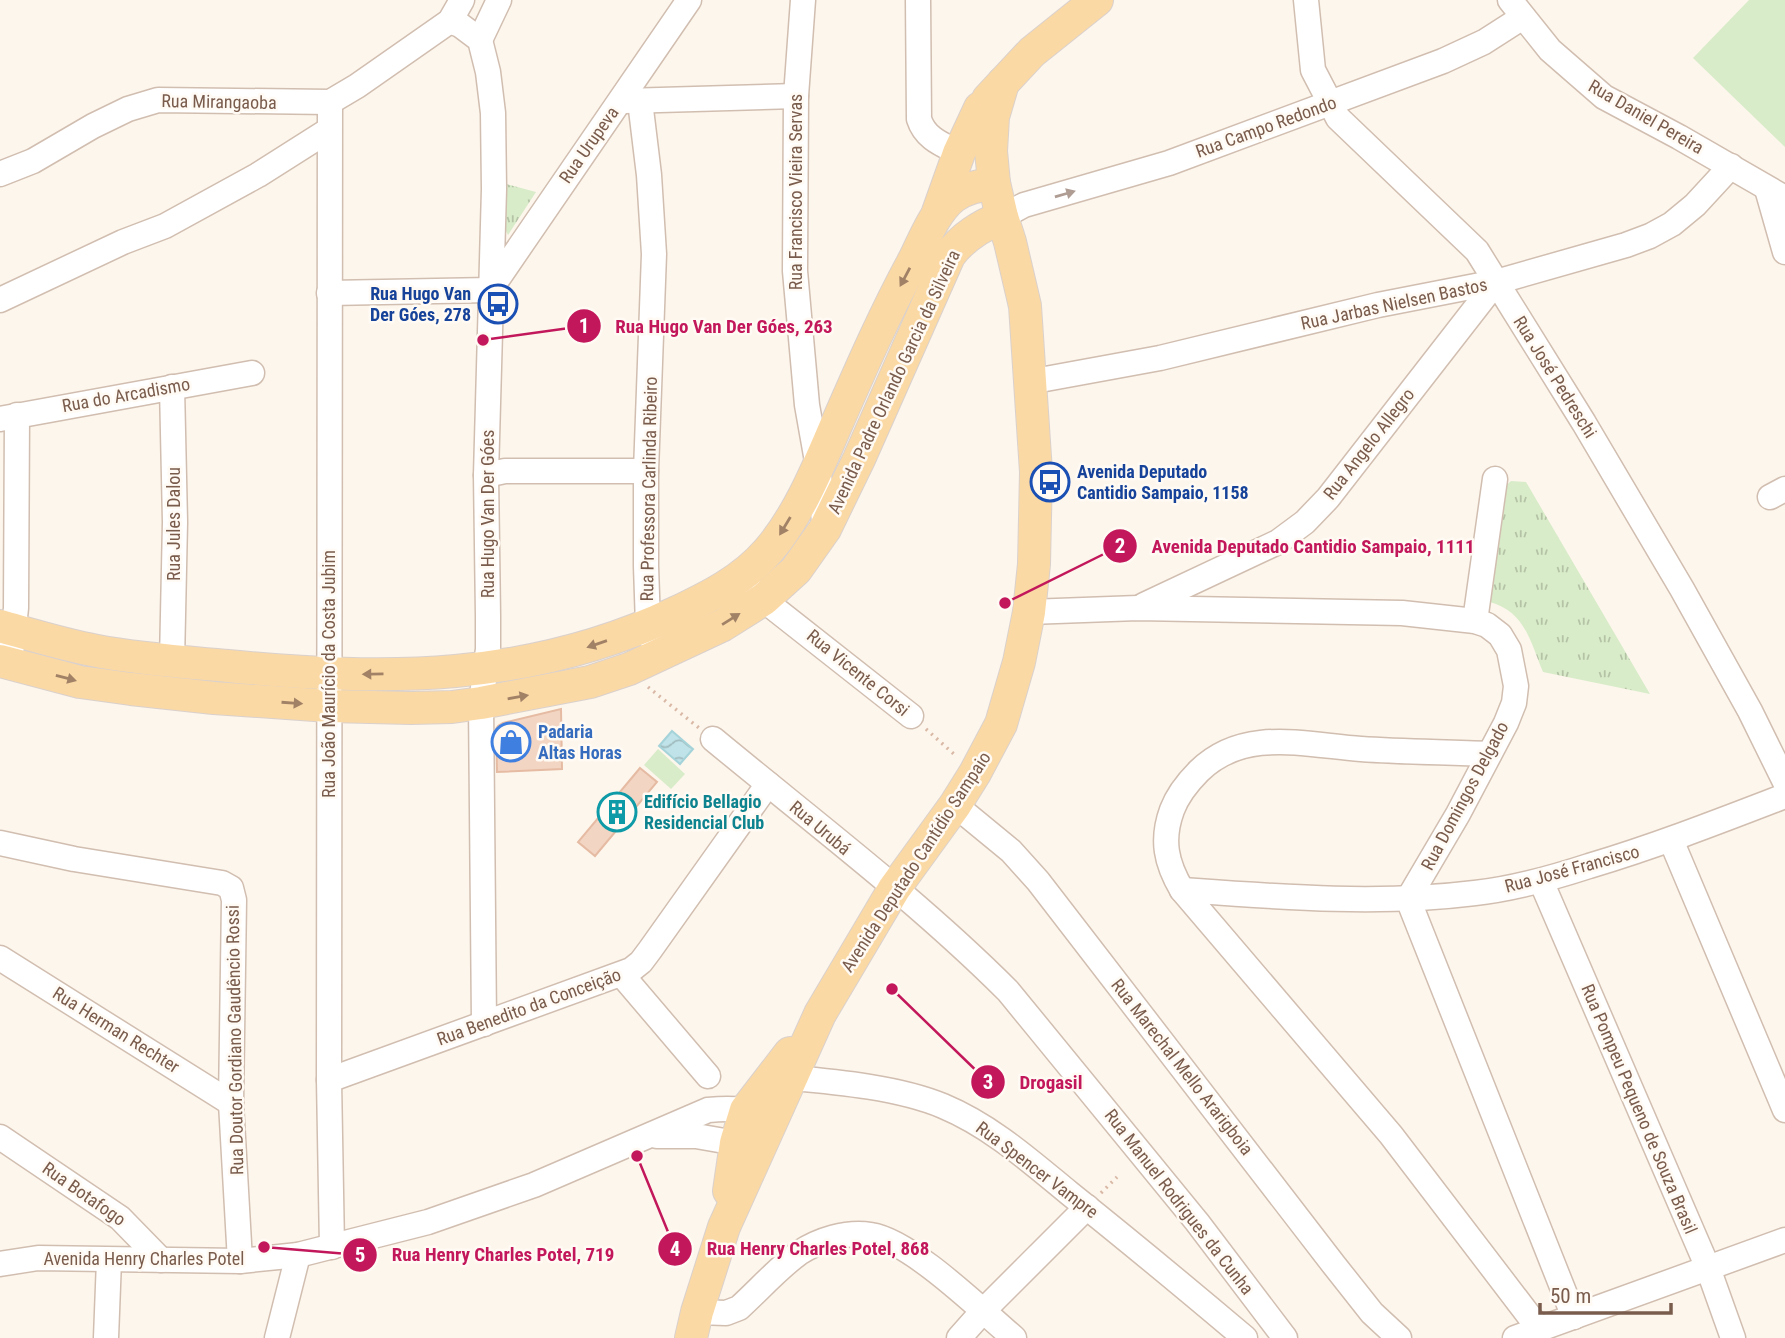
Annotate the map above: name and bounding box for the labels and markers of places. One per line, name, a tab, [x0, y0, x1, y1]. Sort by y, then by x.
place label: Rua Hugo Van Der Góes, 278	[370, 283, 471, 325]
bus stop icon: Rua Hugo Van Der Góes, 278	[477, 283, 519, 325]
callout: Rua Hugo Van Der Góes, 263	[566, 306, 847, 346]
bus stop icon: Avenida Deputado Cantidio Sampaio, 1158	[1029, 461, 1071, 503]
place label: Avenida Deputado Cantidio Sampaio, 1158	[1077, 461, 1249, 503]
callout: Avenida Deputado Cantidio Sampaio, 1111	[1102, 526, 1488, 566]
shop icon: Padaria Altas Horas	[490, 721, 532, 763]
place label: Padaria Altas Horas	[538, 721, 622, 763]
building icon: Edifício Bellagio Residencial Club	[596, 791, 638, 833]
place label: Edifício Bellagio Residencial Club	[644, 791, 764, 833]
callout: Drogasil	[970, 1062, 1096, 1102]
callout: Rua Henry Charles Potel, 868	[657, 1229, 943, 1269]
callout: Rua Henry Charles Potel, 719	[343, 1235, 628, 1275]

